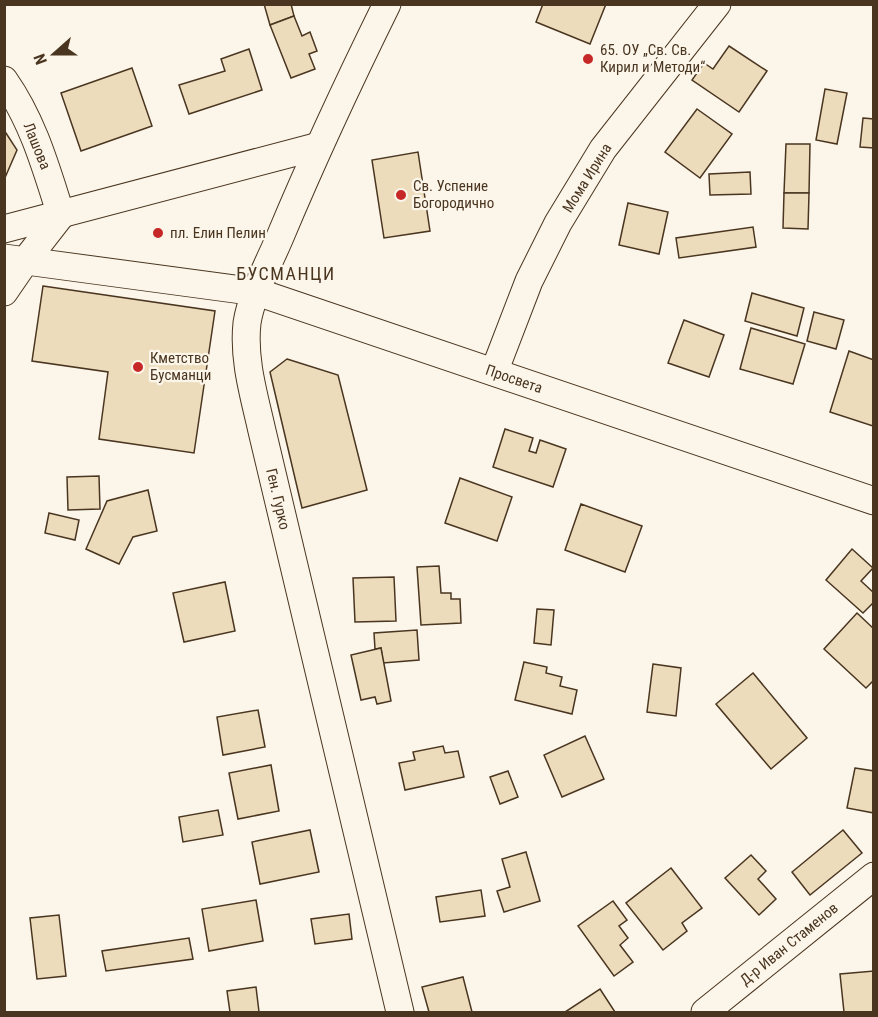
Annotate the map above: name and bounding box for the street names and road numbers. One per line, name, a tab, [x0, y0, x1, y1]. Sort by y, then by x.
street label: Лашова	[19, 120, 55, 172]
street label: Мома Ирина	[559, 140, 615, 216]
street label: Просвета	[483, 361, 545, 397]
street label: Ген. Гурко	[262, 467, 294, 531]
street label: Д-р Иван Стаменов	[736, 899, 842, 989]

